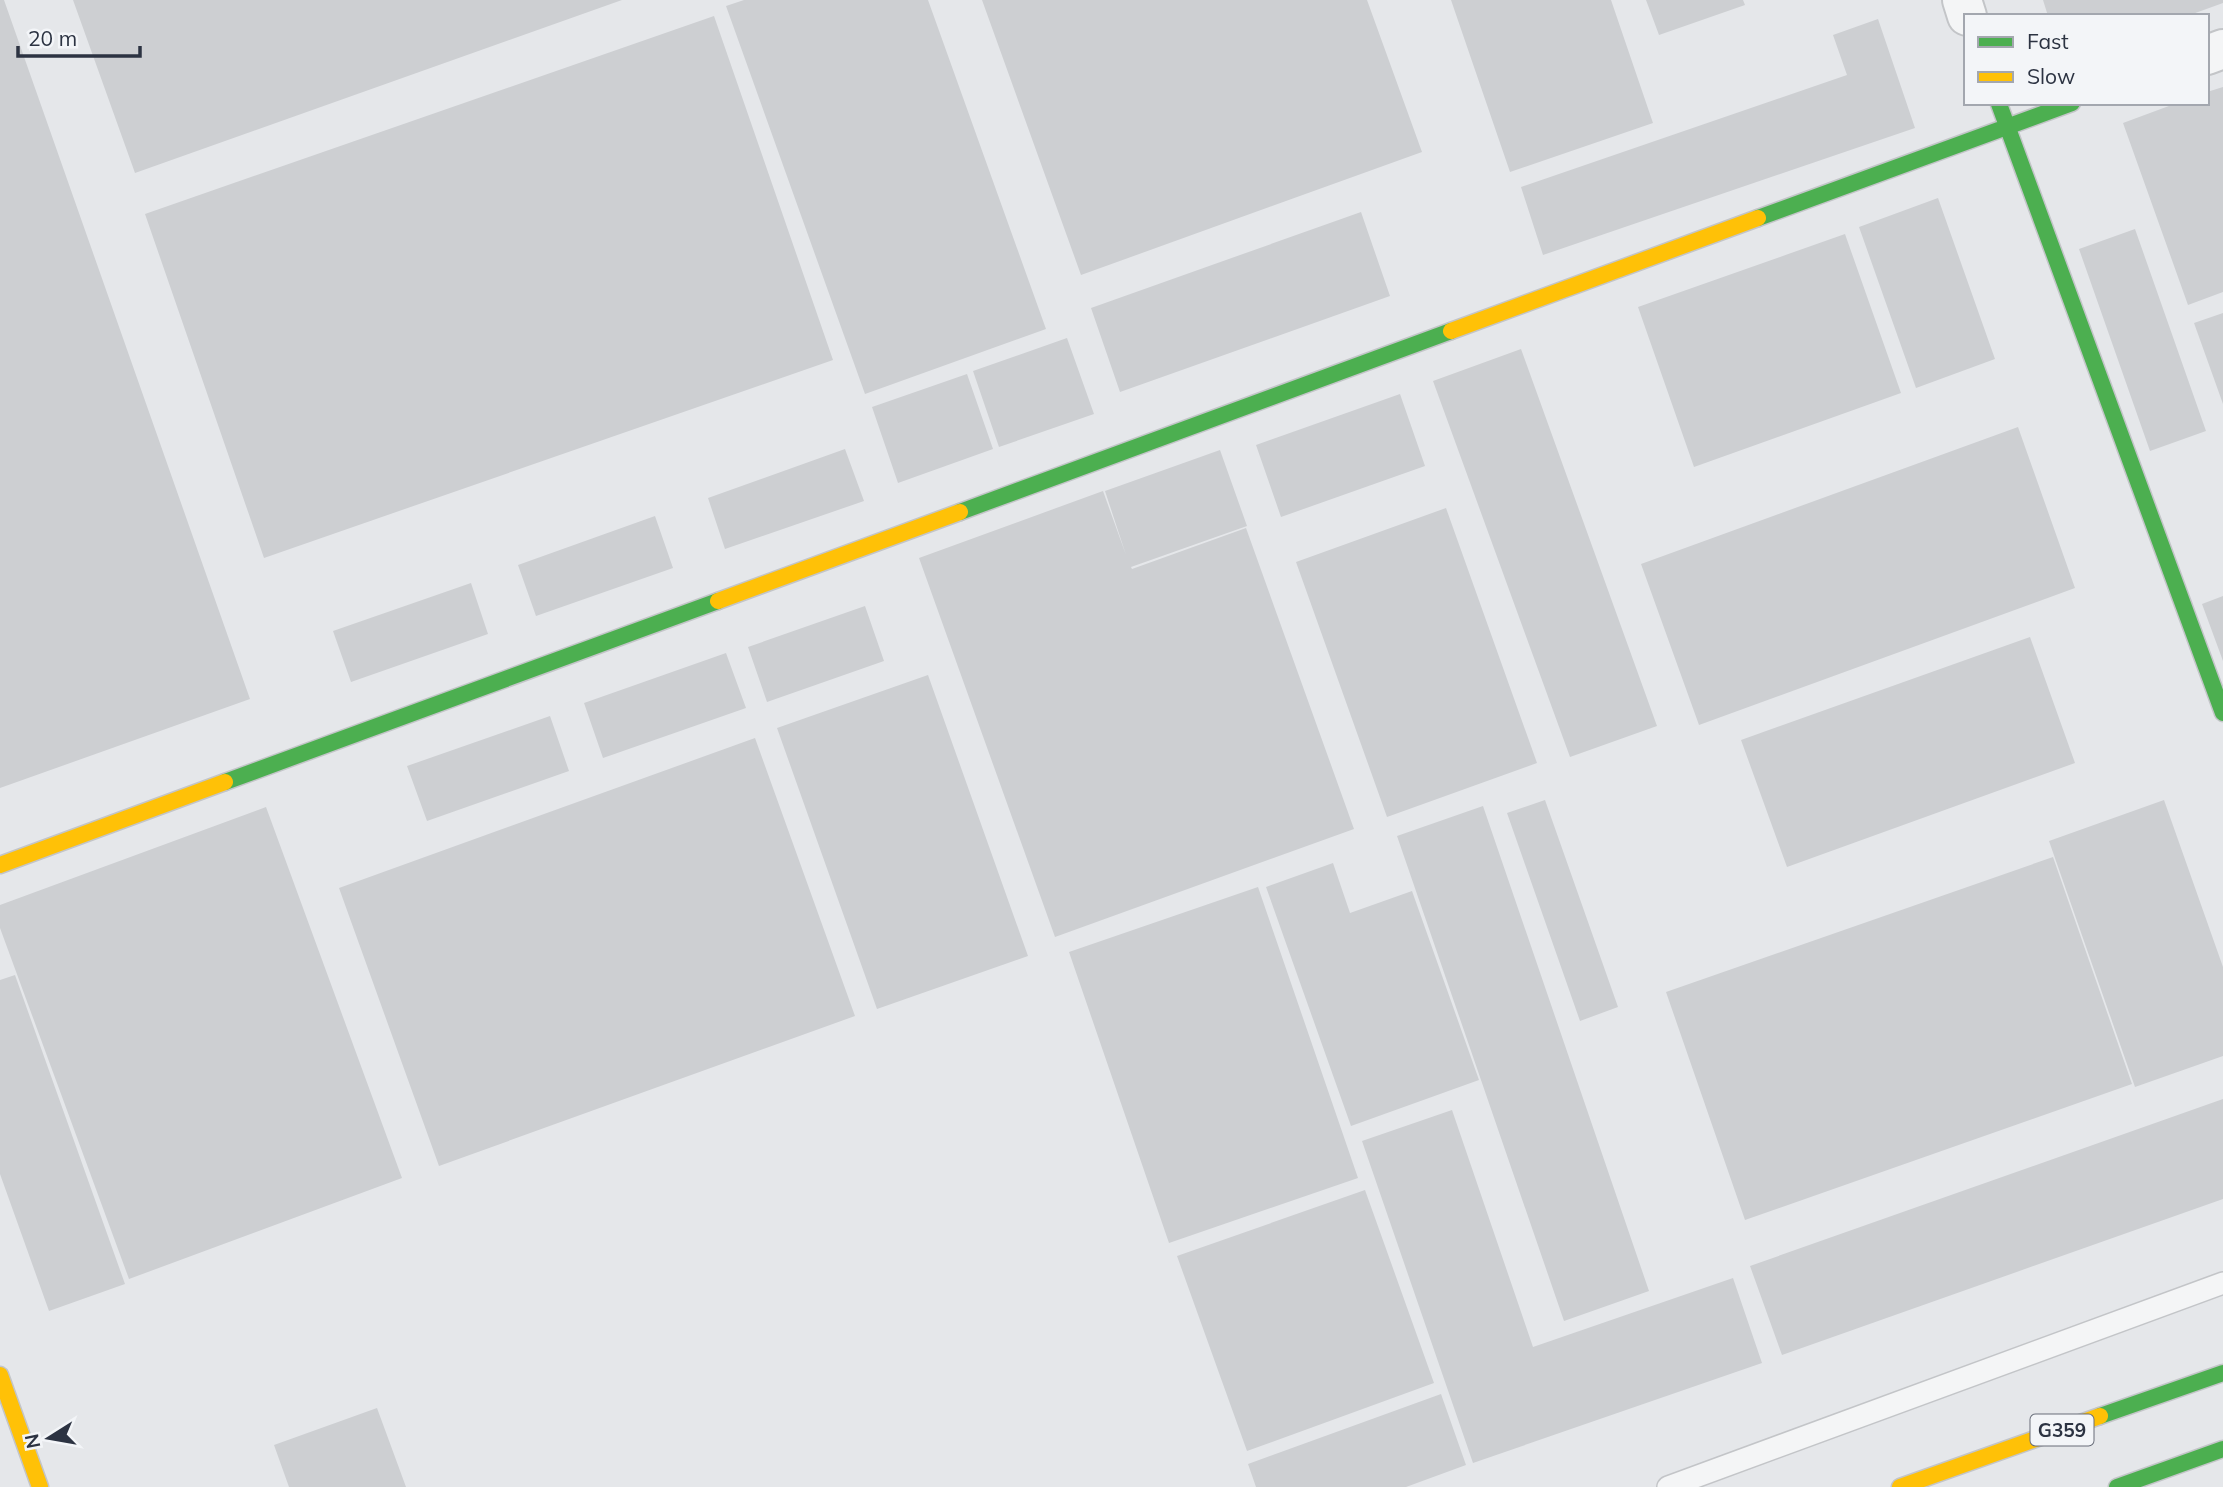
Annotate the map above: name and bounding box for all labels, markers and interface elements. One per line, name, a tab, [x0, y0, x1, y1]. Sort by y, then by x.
scale bar	[18, 14, 140, 58]
legend	[1964, 14, 2209, 105]
text: 20 m	[28, 25, 77, 51]
text: Fast	[2027, 28, 2069, 54]
text: Slow	[2027, 63, 2075, 89]
north arrow	[14, 1403, 84, 1473]
road number: G359	[2030, 1414, 2094, 1446]
text: N	[19, 1432, 45, 1451]

